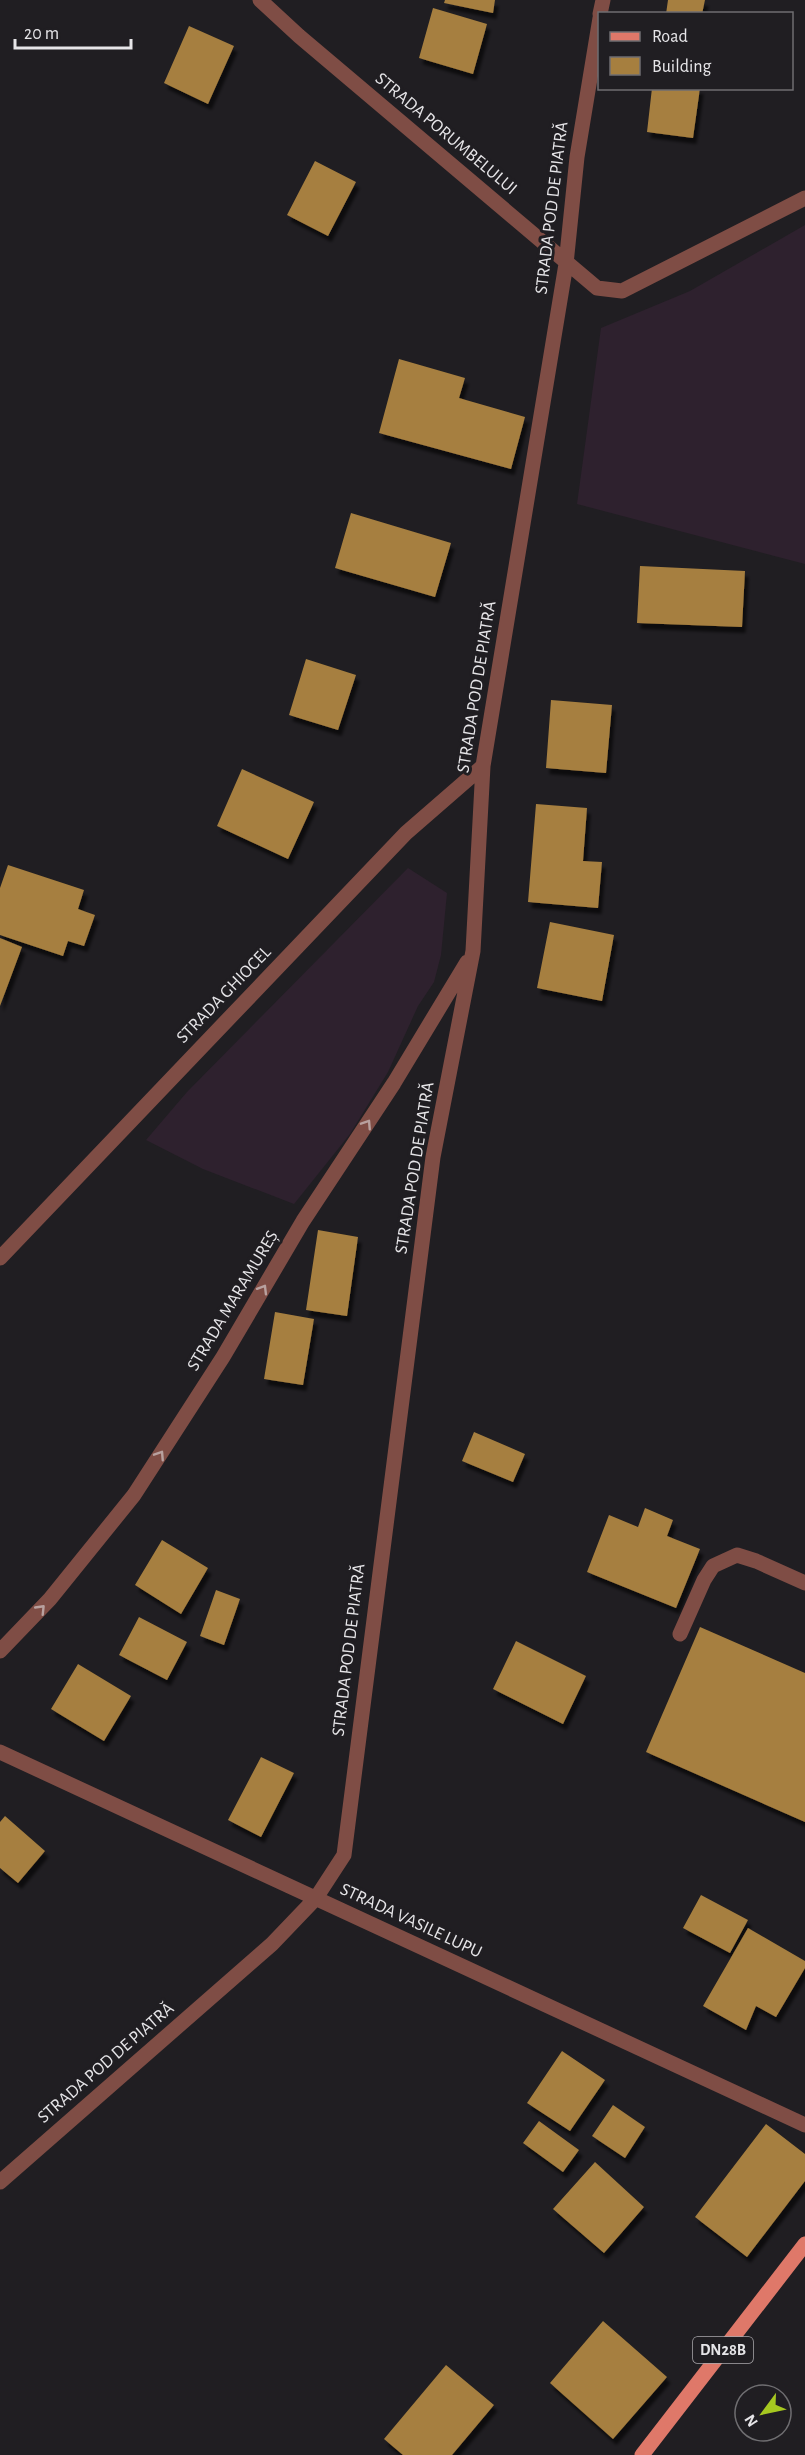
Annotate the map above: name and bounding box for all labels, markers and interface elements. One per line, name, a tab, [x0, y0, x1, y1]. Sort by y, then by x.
scale bar	[15, 12, 130, 50]
legend	[598, 12, 793, 90]
text: 20 m	[24, 25, 59, 43]
text: Road	[652, 28, 688, 46]
text: Building	[652, 58, 712, 76]
street label: STRADA PORUMBELULUI	[372, 70, 520, 198]
street label: STRADA POD DE PIATRĂ	[530, 120, 572, 295]
street label: STRADA POD DE PIATRĂ	[452, 599, 500, 774]
street label: STRADA GHIOCEL	[173, 943, 275, 1047]
street label: STRADA POD DE PIATRĂ	[390, 1080, 438, 1255]
one-way arrow	[360, 1120, 371, 1131]
street label: STRADA MARAMUREȘ	[184, 1228, 283, 1375]
one-way arrow	[256, 1285, 267, 1295]
one-way arrow	[152, 1451, 164, 1461]
street label: STRADA POD DE PIATRĂ	[327, 1562, 369, 1737]
one-way arrow	[33, 1605, 44, 1616]
street label: STRADA VASILE LUPU	[337, 1880, 485, 1962]
street label: STRADA POD DE PIATRĂ	[33, 1997, 178, 2127]
road number: DN28B	[693, 2337, 753, 2363]
north arrow	[733, 2383, 793, 2443]
text: N	[742, 2412, 761, 2430]

